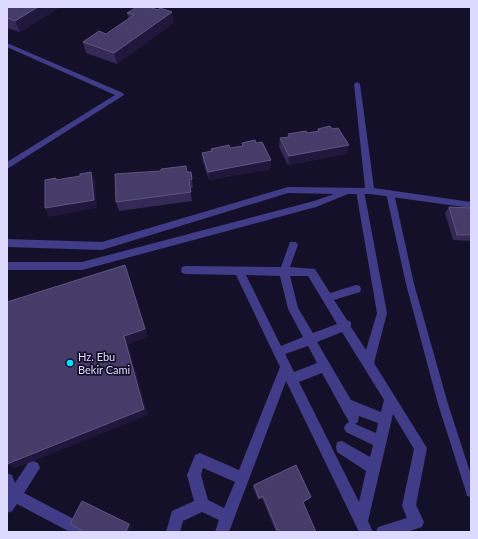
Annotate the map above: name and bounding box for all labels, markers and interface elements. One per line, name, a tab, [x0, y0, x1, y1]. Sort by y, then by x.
place label: Hz. Ebu Bekir Cami	[78, 350, 131, 376]
marker: Hz. Ebu Bekir Cami	[65, 358, 75, 368]

